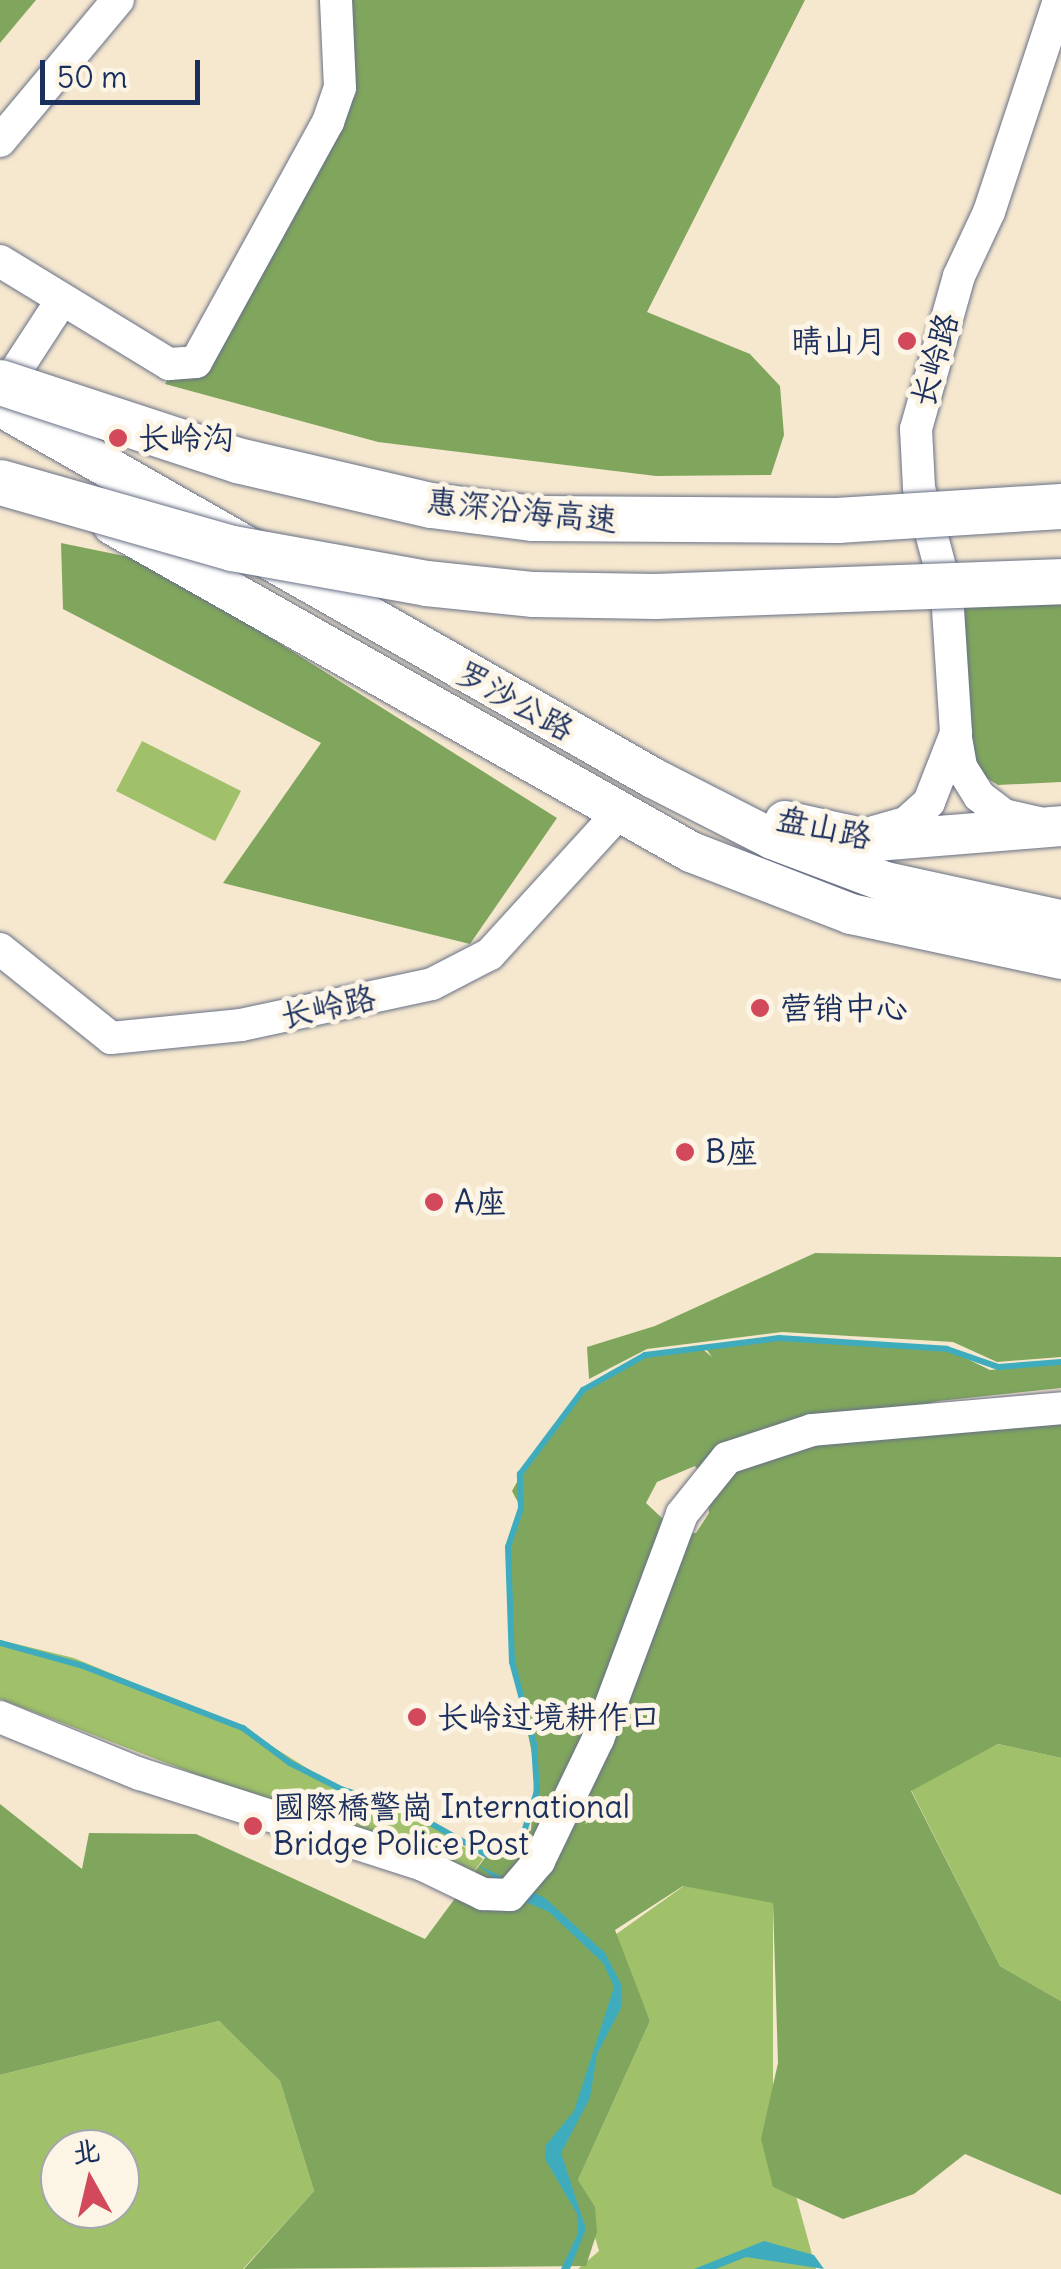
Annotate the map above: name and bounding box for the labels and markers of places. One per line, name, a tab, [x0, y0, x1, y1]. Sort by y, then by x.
place label: 晴山月	[791, 322, 887, 360]
marker: 晴山月	[896, 330, 918, 352]
place label: 长岭沟	[138, 419, 234, 457]
marker: 长岭沟	[107, 427, 129, 449]
place label: 营销中心	[780, 989, 908, 1027]
marker: 营销中心	[749, 997, 771, 1019]
place label: B座	[705, 1133, 758, 1171]
marker: B座	[674, 1141, 696, 1163]
place label: A座	[454, 1183, 507, 1221]
marker: A座	[423, 1191, 445, 1213]
place label: 长岭过境耕作口	[437, 1698, 661, 1736]
marker: 长岭过境耕作口	[406, 1706, 428, 1728]
place label: 國際橋警崗 International Bridge Police Post	[273, 1789, 630, 1864]
marker: 國際橋警崗 International Bridge Police Post	[242, 1815, 264, 1837]

